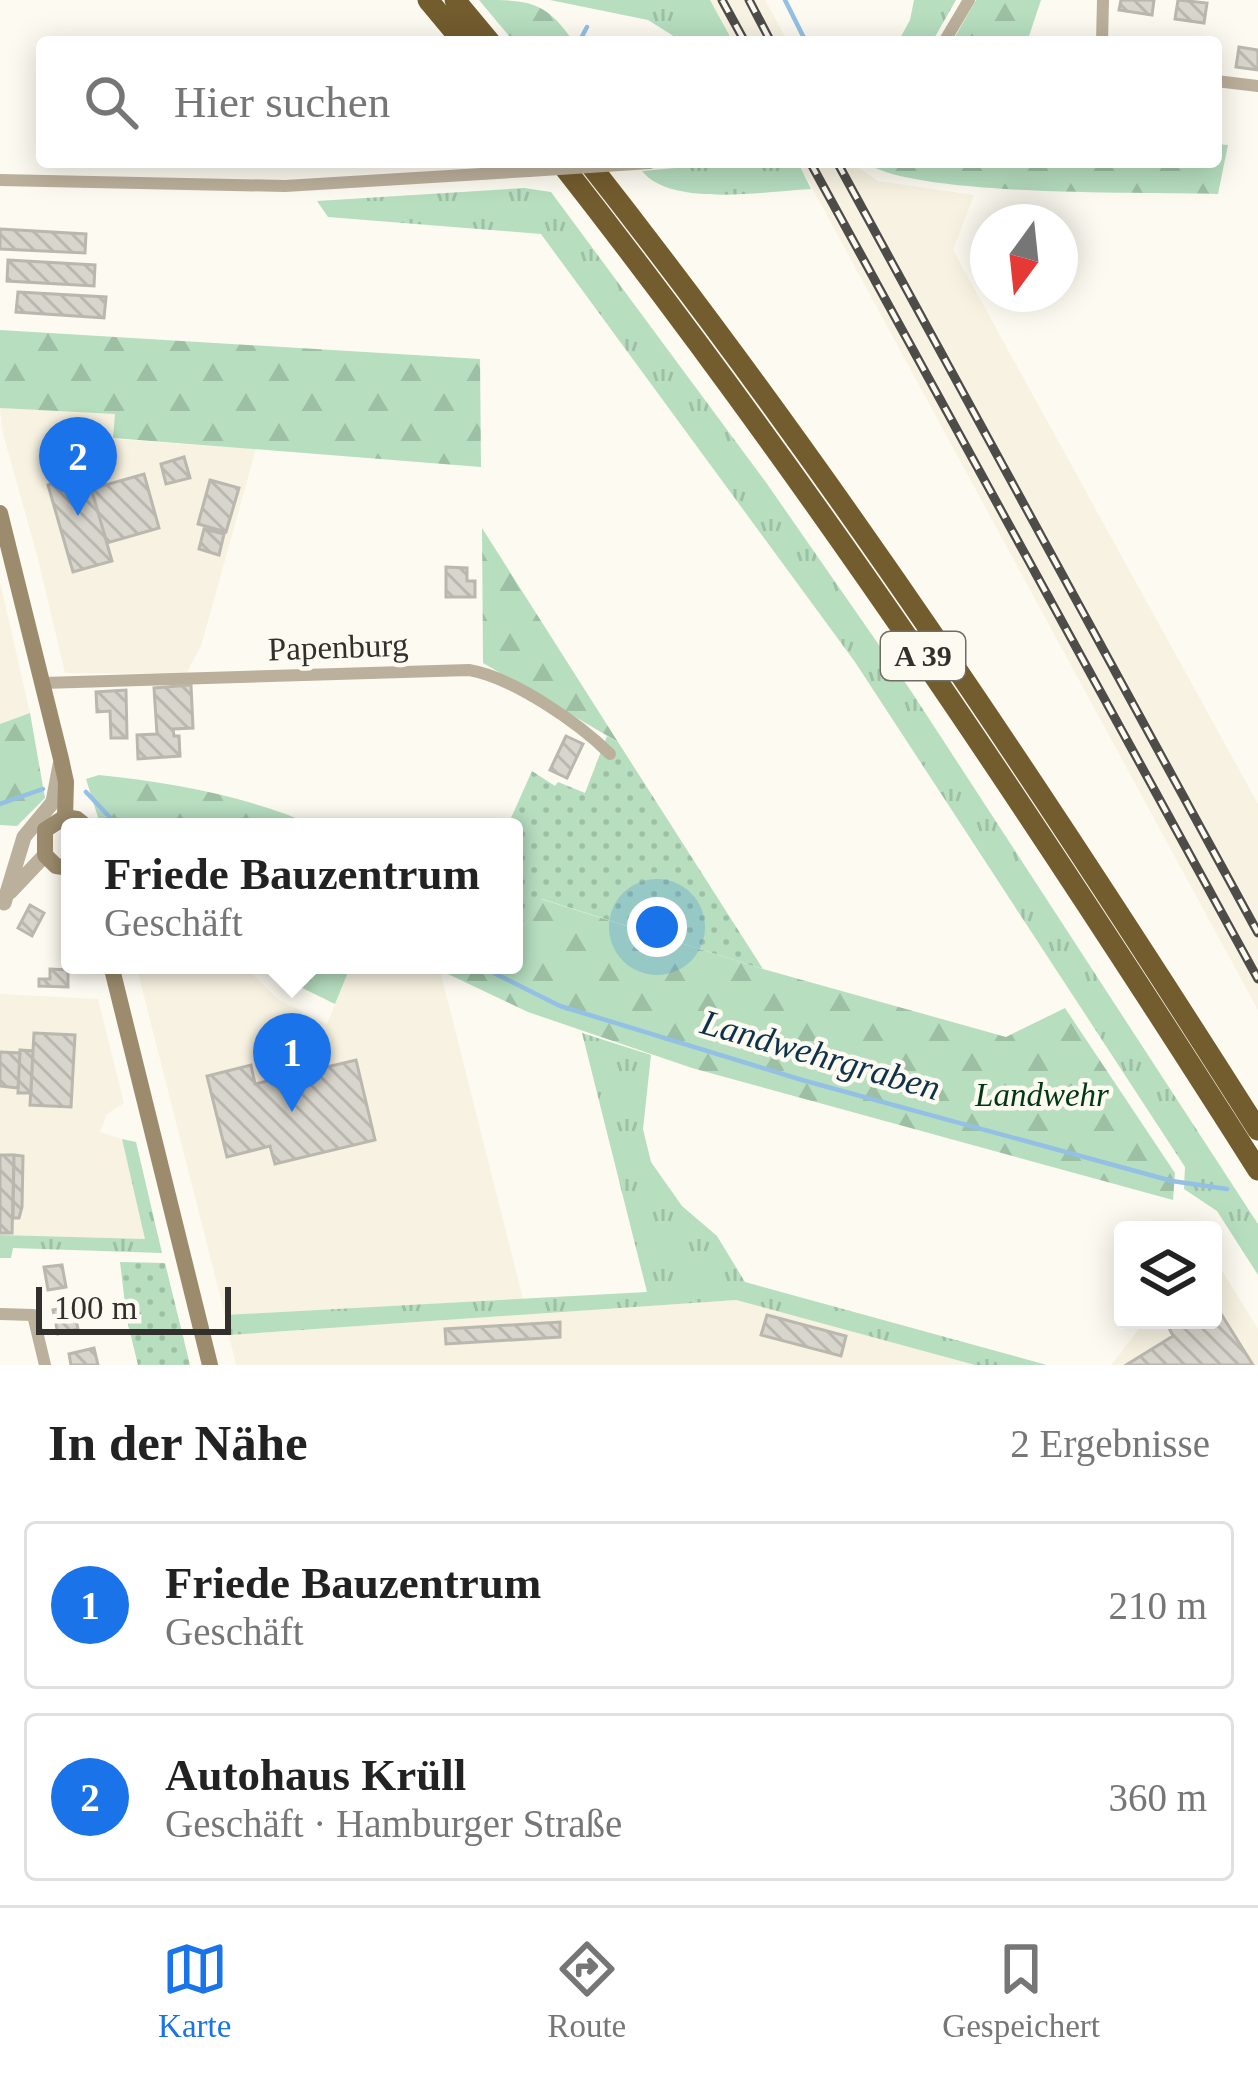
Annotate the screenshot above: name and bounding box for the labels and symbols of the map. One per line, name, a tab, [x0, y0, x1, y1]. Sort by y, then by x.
north arrow	[970, 204, 1078, 312]
pin: 2	[39, 417, 117, 516]
street label: Papenburg	[267, 627, 409, 667]
road number: A 39	[881, 632, 965, 680]
your location	[627, 897, 687, 957]
water label: Landwehrgraben	[696, 1001, 945, 1108]
pin: 1	[253, 1013, 331, 1112]
park label: Landwehr	[974, 1077, 1109, 1113]
scale bar	[36, 1281, 231, 1334]

